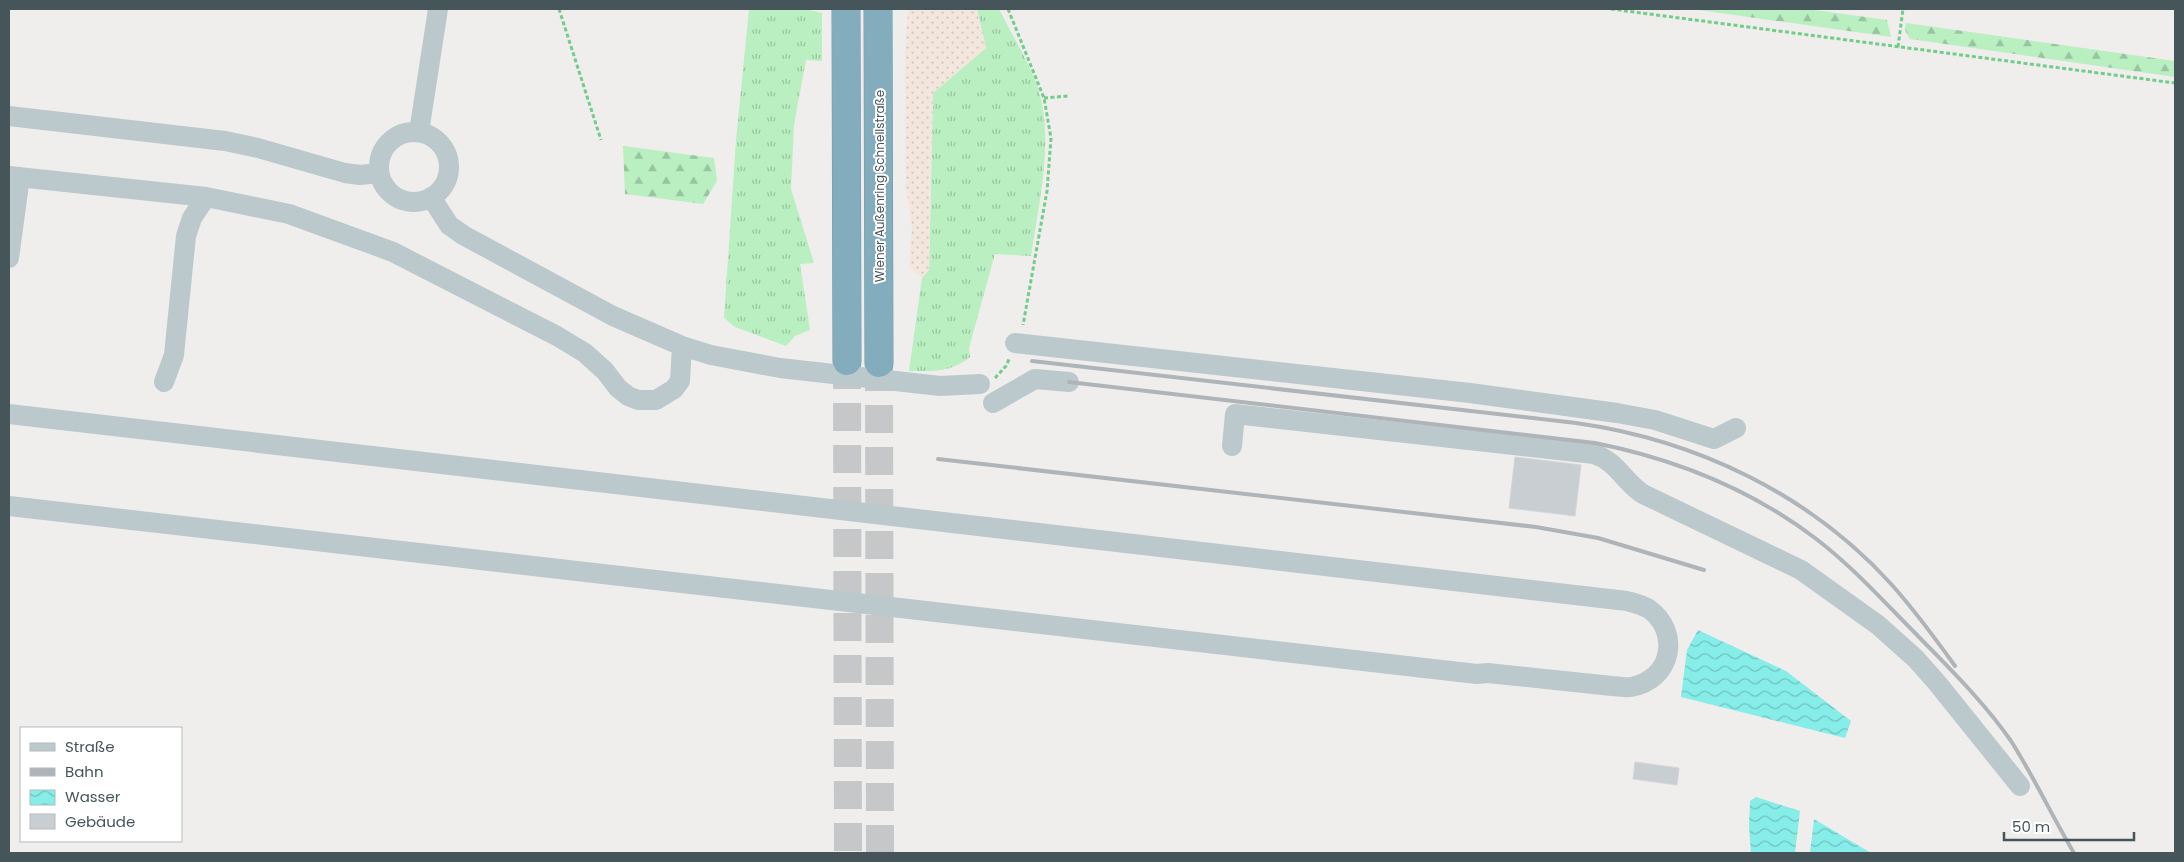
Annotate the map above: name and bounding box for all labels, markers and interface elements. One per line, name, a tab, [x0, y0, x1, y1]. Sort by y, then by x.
street label: Wiener Außenring Schnellstraße	[871, 90, 888, 282]
legend	[20, 727, 182, 842]
text: Straße	[65, 736, 115, 757]
text: Bahn	[65, 761, 104, 782]
text: Wasser	[65, 786, 121, 807]
scale bar	[2004, 810, 2134, 842]
text: Gebäude	[65, 811, 135, 832]
text: 50 m	[2012, 816, 2050, 837]

